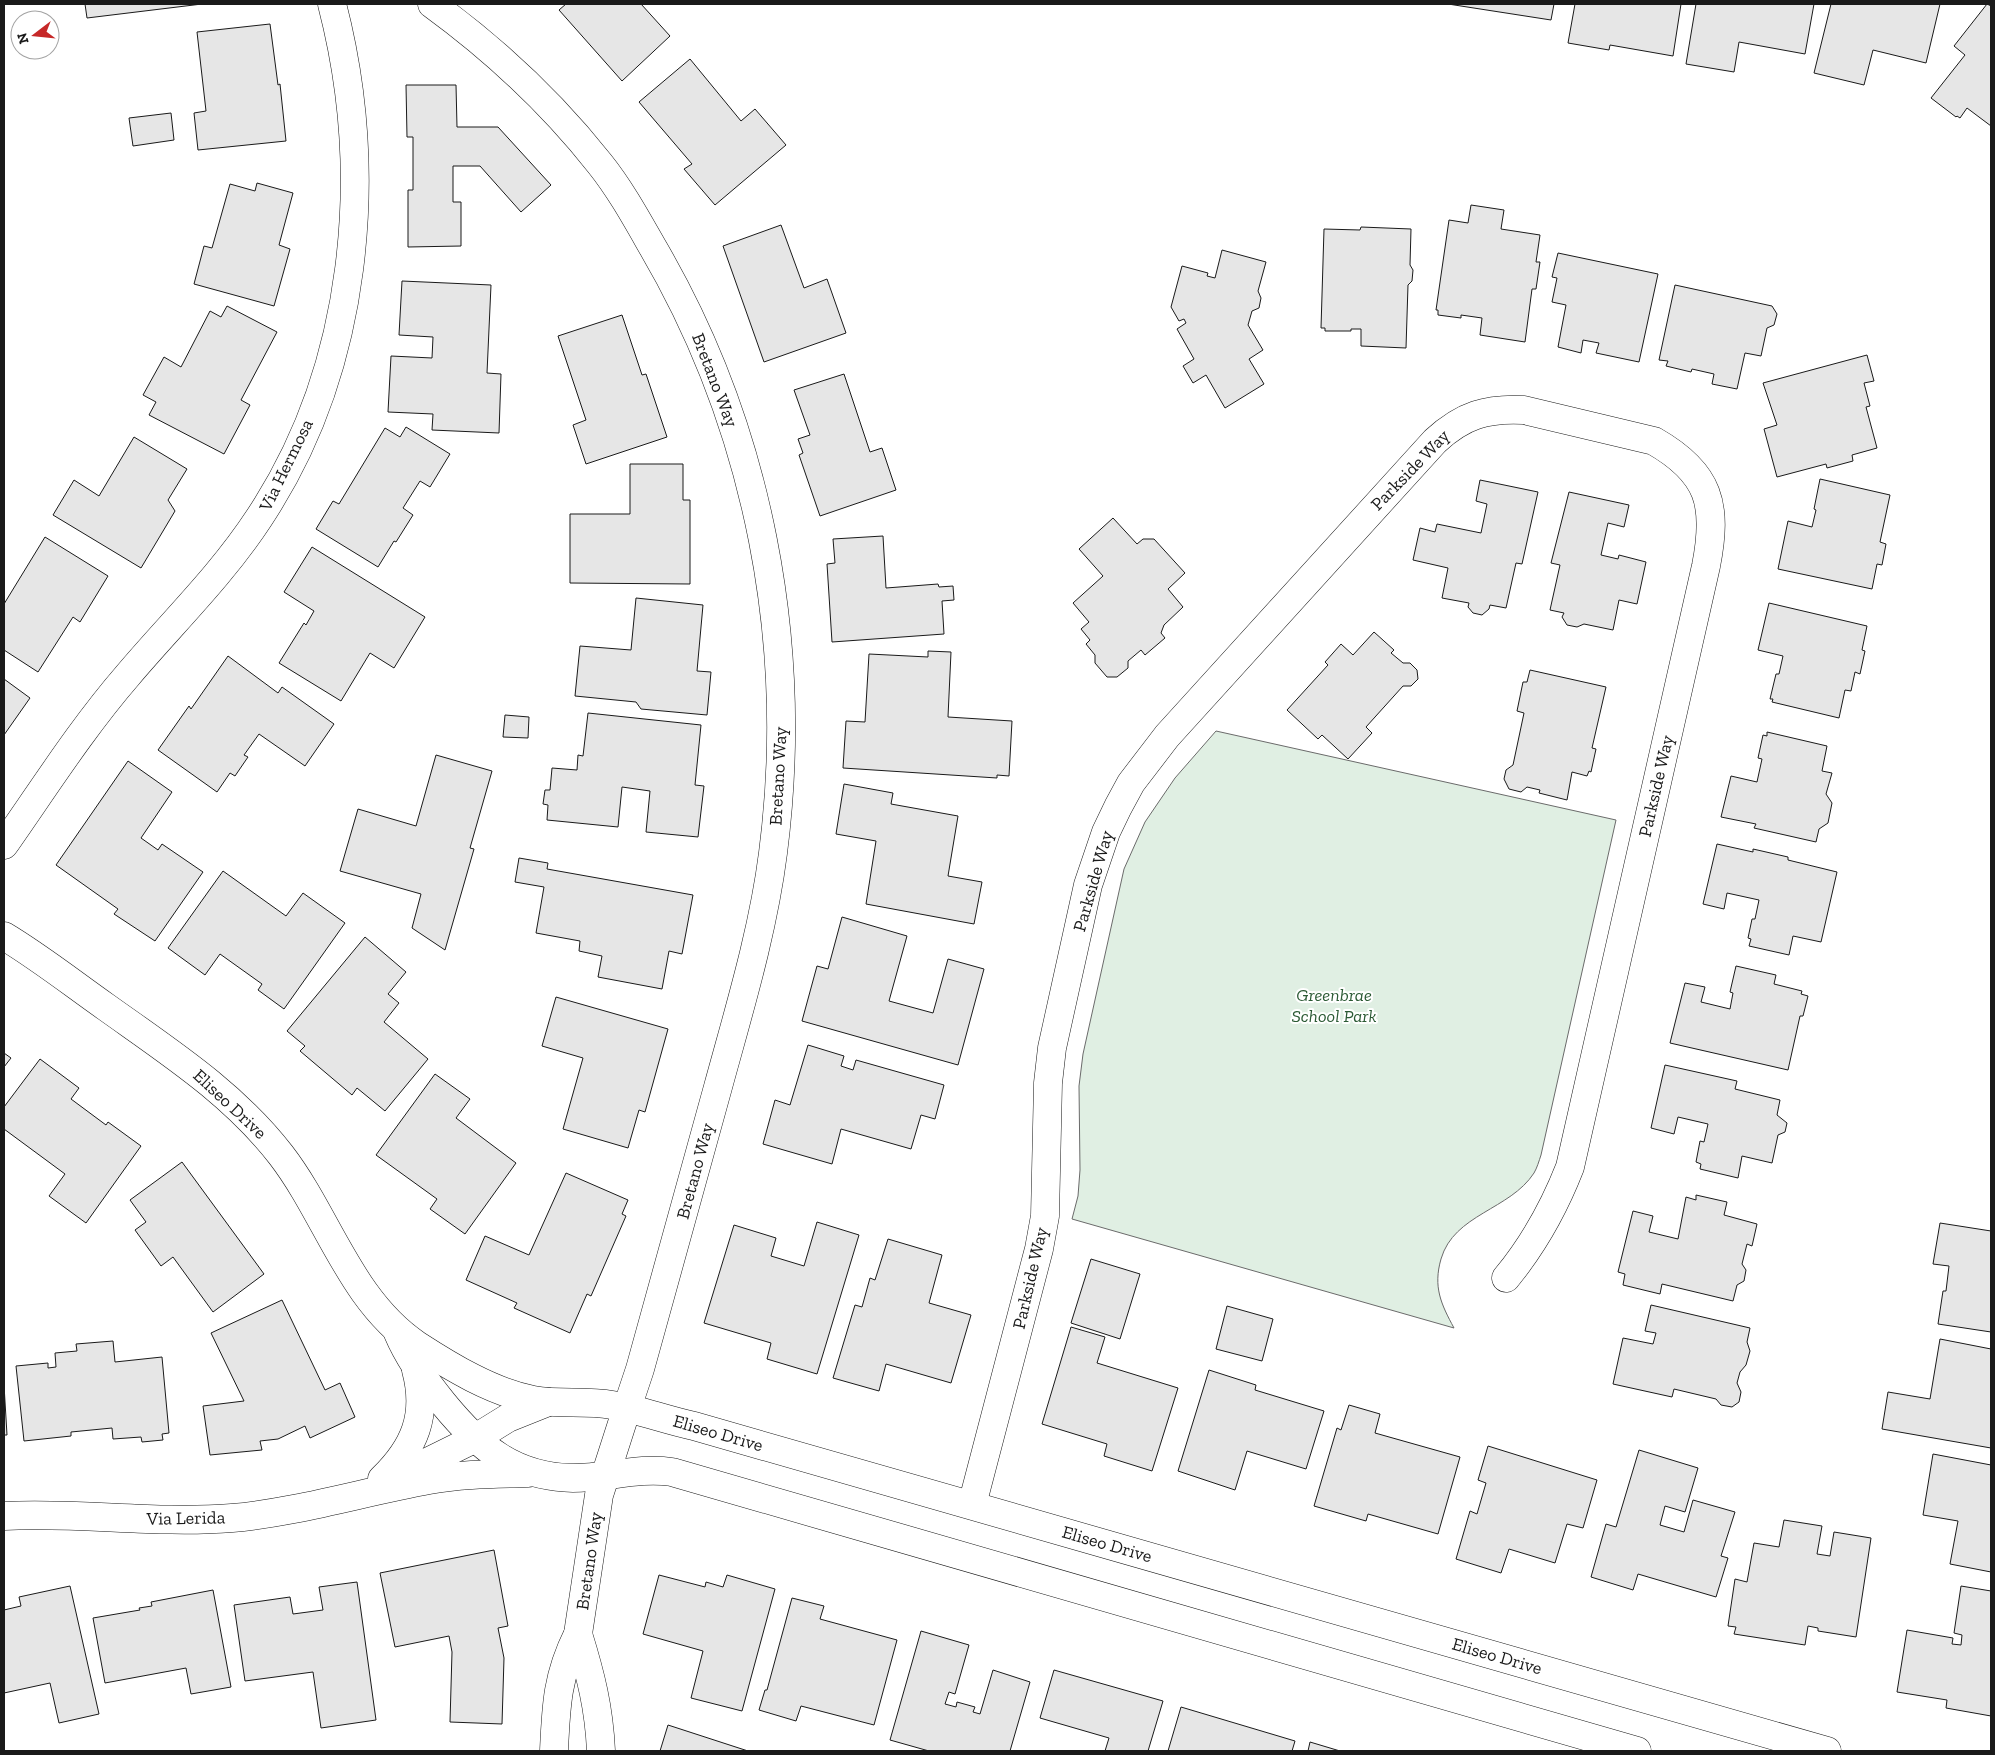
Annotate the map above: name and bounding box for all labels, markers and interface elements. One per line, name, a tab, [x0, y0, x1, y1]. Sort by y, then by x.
north arrow	[10, 10, 60, 60]
text: N	[13, 31, 33, 46]
street label: Bretano Way	[687, 330, 743, 431]
street label: Via Hermosa	[254, 415, 318, 516]
street label: Parkside Way	[1366, 424, 1455, 515]
street label: Bretano Way	[764, 725, 792, 826]
street label: Parkside Way	[1634, 732, 1679, 839]
street label: Parkside Way	[1068, 827, 1118, 934]
park label: Greenbrae School Park	[1291, 984, 1377, 1027]
street label: Eliseo Drive	[189, 1064, 271, 1144]
street label: Bretano Way	[672, 1120, 719, 1222]
street label: Parkside Way	[1008, 1224, 1053, 1331]
street label: Eliseo Drive	[671, 1410, 765, 1456]
street label: Via Lerida	[146, 1506, 226, 1530]
street label: Bretano Way	[571, 1510, 607, 1611]
street label: Eliseo Drive	[1060, 1521, 1154, 1567]
street label: Eliseo Drive	[1450, 1633, 1544, 1679]

